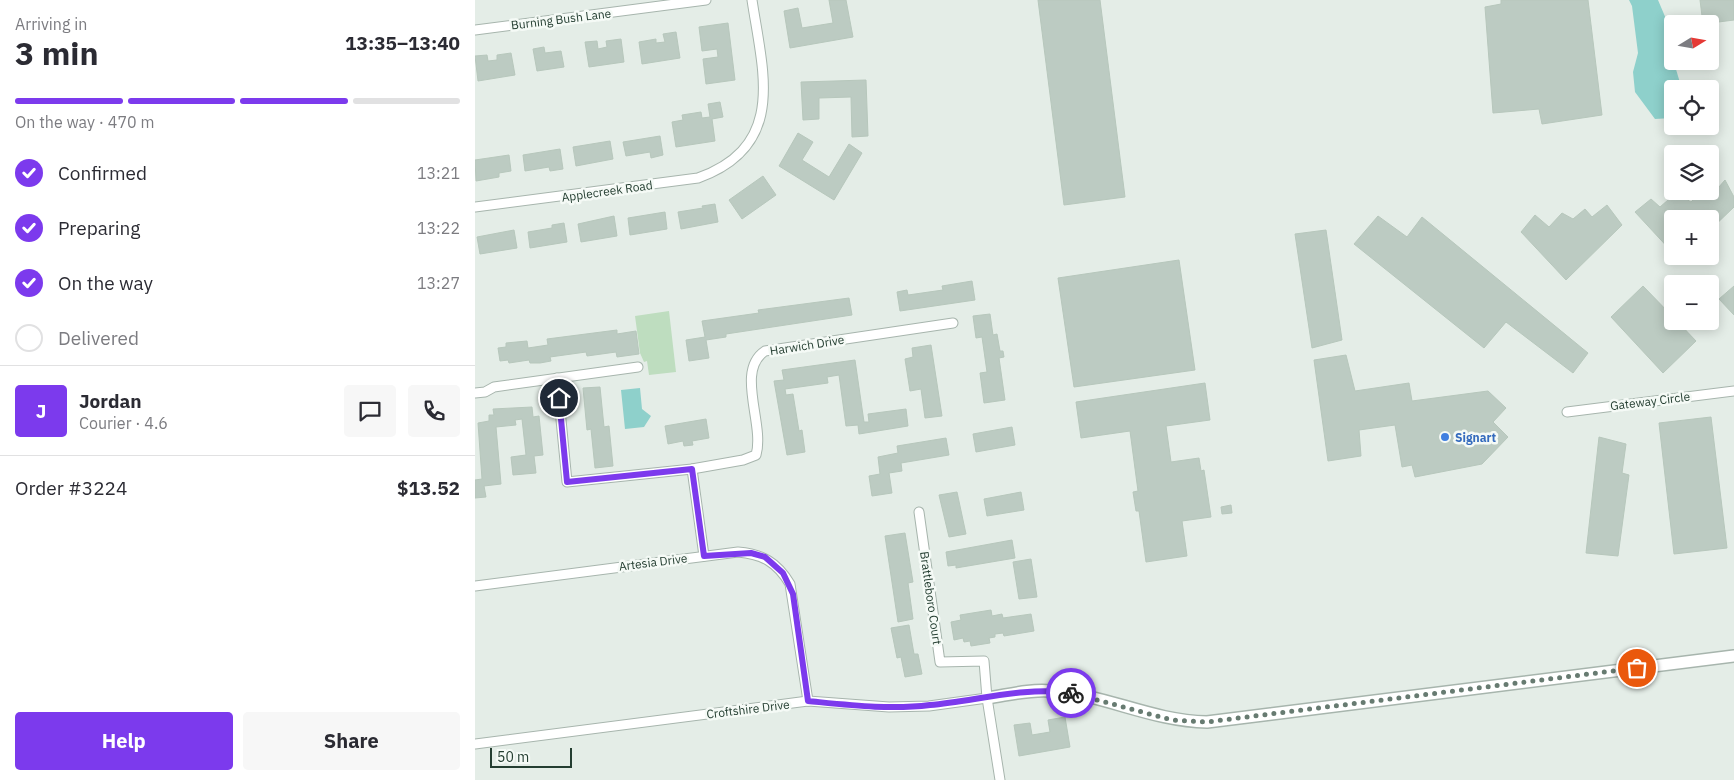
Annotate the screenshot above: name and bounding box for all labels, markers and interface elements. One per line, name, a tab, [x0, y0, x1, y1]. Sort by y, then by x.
street label: Burning Bush Lane	[510, 5, 612, 33]
text: Arriving in	[15, 14, 87, 34]
north arrow	[1664, 15, 1719, 70]
map controls	[1664, 15, 1719, 330]
text: 13:35–13:40	[345, 31, 460, 55]
text: 3 min	[15, 32, 99, 74]
button: locate	[1664, 80, 1719, 135]
text: On the way · 470 m	[15, 112, 154, 132]
button: layers	[1664, 145, 1719, 200]
icon: check	[15, 159, 43, 187]
text: Confirmed	[58, 161, 147, 185]
text: 13:21	[417, 163, 460, 183]
street label: Applecreek Road	[561, 177, 653, 205]
button: +	[1664, 210, 1719, 265]
icon: check	[15, 214, 43, 242]
text: Preparing	[58, 216, 140, 240]
text: 13:22	[417, 218, 460, 238]
icon: check	[15, 269, 43, 297]
text: On the way	[58, 271, 153, 295]
text: 13:27	[417, 273, 460, 293]
button: −	[1664, 275, 1719, 330]
text: Delivered	[58, 326, 139, 350]
street label: Harwich Drive	[769, 332, 846, 358]
pin	[538, 377, 580, 419]
icon: home	[545, 384, 573, 412]
button: chat	[344, 385, 396, 437]
button: phone	[408, 385, 460, 437]
text: Jordan	[79, 389, 142, 413]
street label: Gateway Circle	[1609, 389, 1691, 413]
text: J	[36, 399, 46, 423]
text: Courier · 4.6	[79, 413, 168, 433]
place label: Signart	[1455, 430, 1496, 445]
marker: Signart	[1439, 431, 1451, 443]
text: Order #3224	[15, 476, 127, 500]
text: $13.52	[397, 476, 460, 500]
street label: Artesia Drive	[618, 550, 688, 574]
street label: Brattleboro Court	[917, 550, 945, 646]
pin	[1616, 647, 1658, 689]
icon: bag	[1623, 654, 1651, 682]
courier	[1046, 668, 1096, 718]
icon: bike	[1057, 679, 1085, 707]
street label: Croftshire Drive	[705, 696, 791, 722]
button: Help	[15, 712, 233, 770]
button: Share	[243, 712, 460, 770]
scale bar	[490, 745, 573, 768]
text: 50 m	[497, 748, 529, 766]

